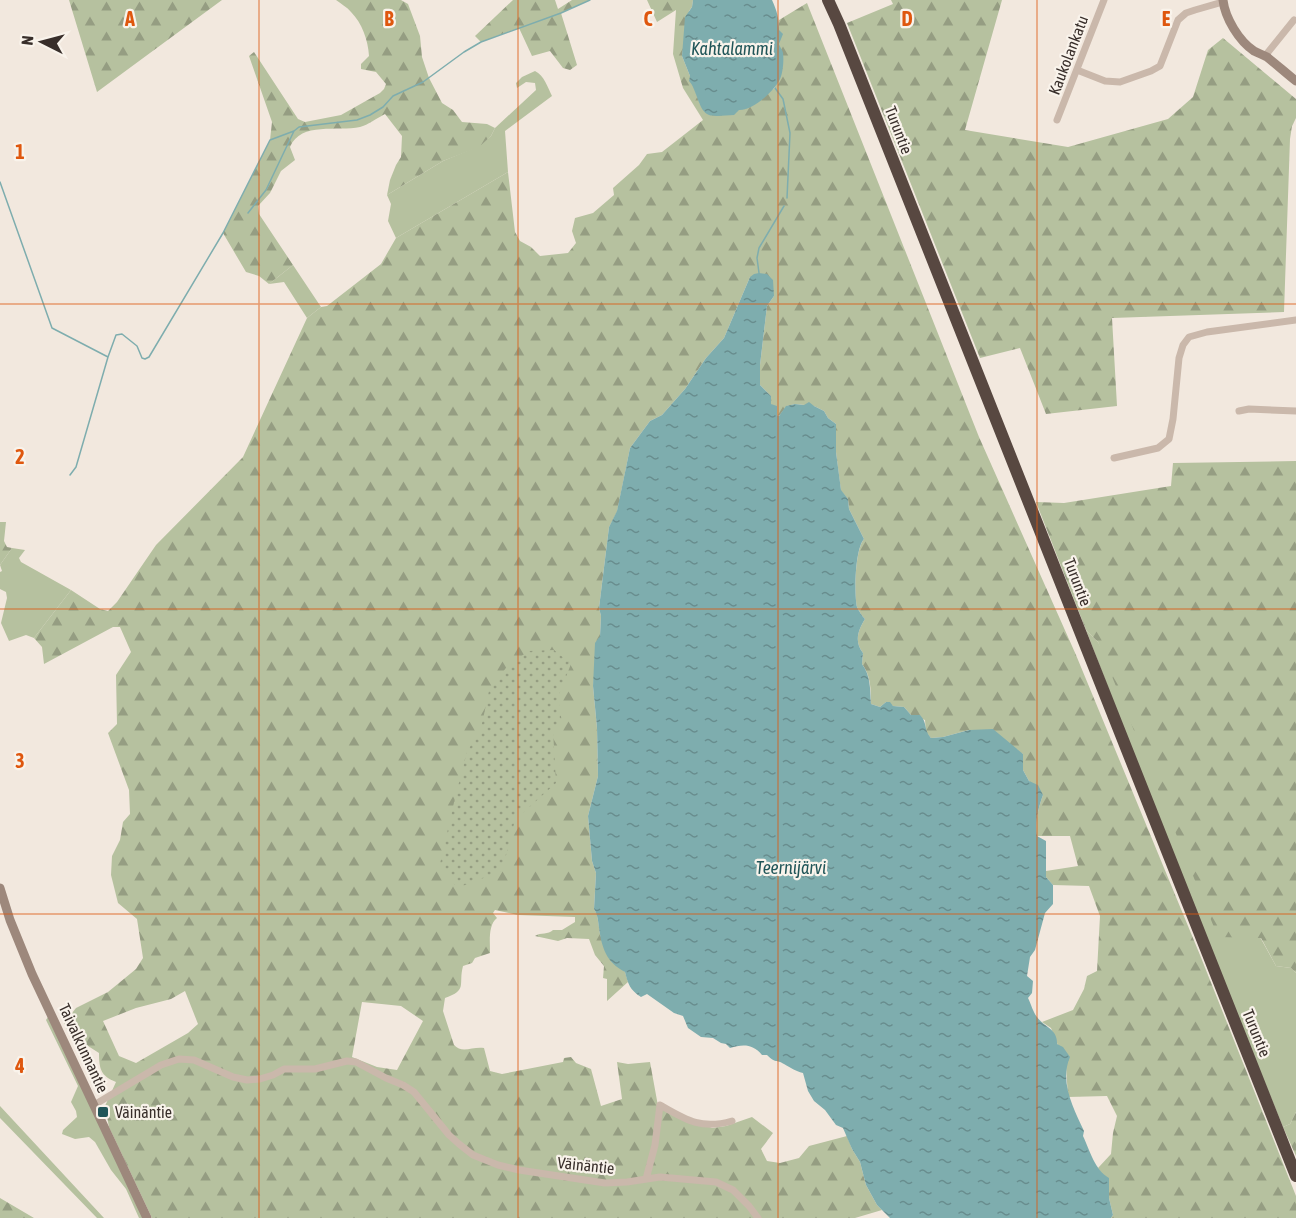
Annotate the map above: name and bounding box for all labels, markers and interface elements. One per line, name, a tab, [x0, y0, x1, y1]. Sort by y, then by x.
text: A	[124, 7, 135, 30]
text: B	[384, 7, 394, 30]
text: C	[644, 7, 653, 30]
text: D	[901, 7, 913, 30]
text: E	[1162, 7, 1171, 30]
north arrow	[12, 12, 72, 72]
street label: Kaukolankatu	[1045, 13, 1091, 97]
text: N	[18, 35, 37, 46]
water label: Kahtalammi	[691, 38, 773, 59]
street label: Turuntie	[882, 104, 916, 156]
text: 1	[15, 140, 25, 163]
text: 2	[15, 445, 25, 468]
street label: Turuntie	[1061, 556, 1095, 608]
text: 3	[15, 749, 25, 772]
water label: Teernijärvi	[756, 857, 826, 878]
street label: Taivalkunnantie	[56, 1001, 112, 1095]
street label: Turuntie	[1239, 1007, 1275, 1059]
text: 4	[14, 1054, 25, 1077]
place label: Väinäntie	[115, 1103, 172, 1121]
marker: Väinäntie	[96, 1105, 110, 1119]
street label: Väinäntie	[557, 1153, 615, 1177]

